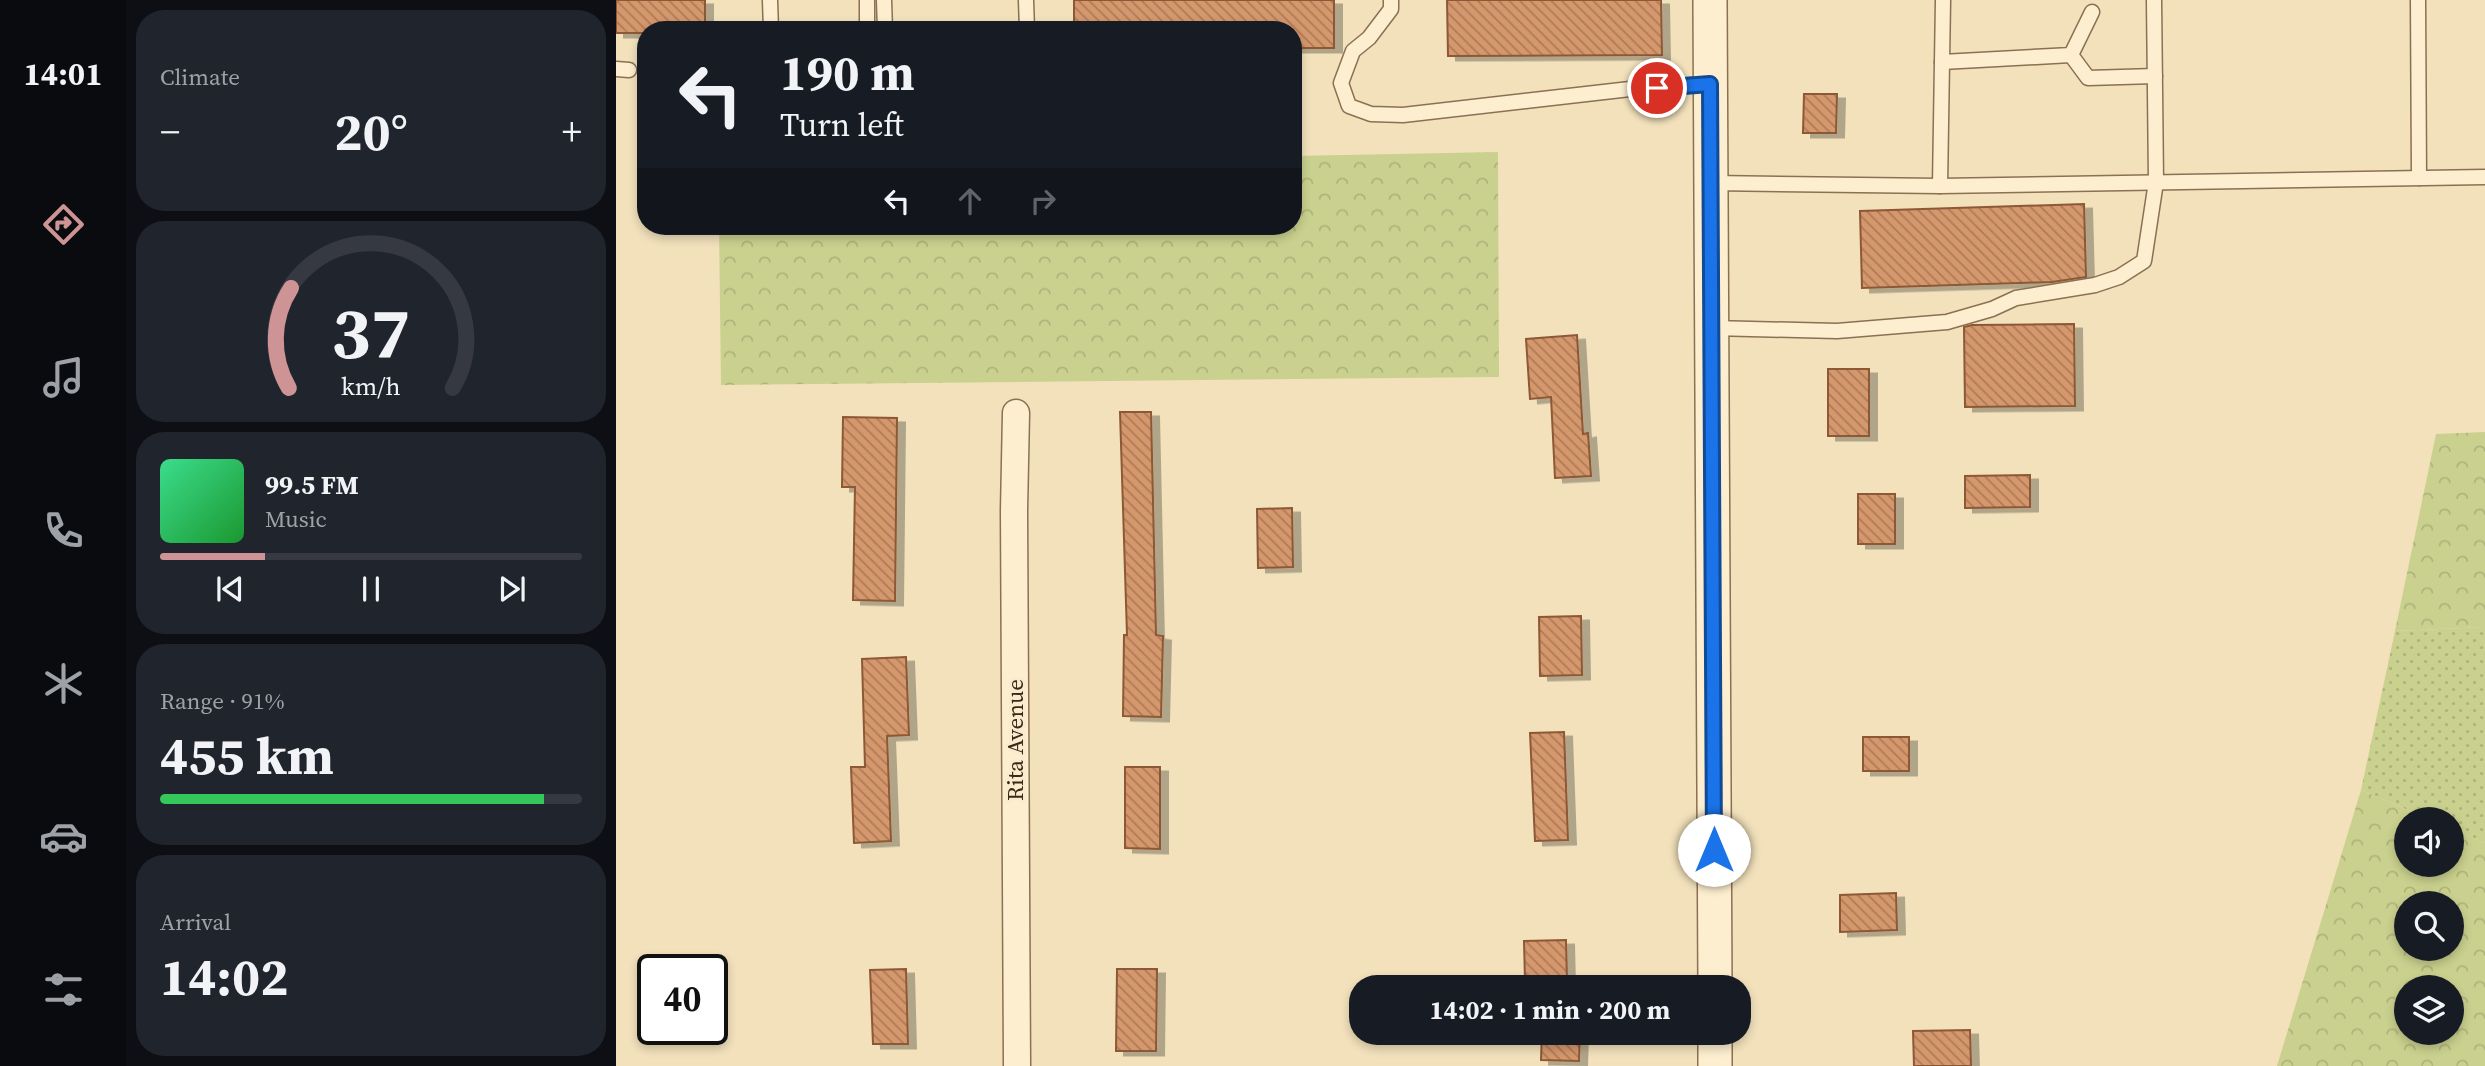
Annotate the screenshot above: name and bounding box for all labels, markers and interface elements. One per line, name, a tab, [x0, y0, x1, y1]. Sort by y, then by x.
text: 190 m	[780, 39, 915, 106]
icon: left	[665, 49, 756, 140]
text: 14:01	[24, 52, 102, 96]
pin	[1627, 58, 1687, 118]
text: Climate	[160, 61, 240, 93]
icon: arrive	[1638, 69, 1676, 107]
text: 20°	[334, 96, 408, 167]
text: Turn left	[780, 103, 904, 147]
text: −	[160, 106, 180, 158]
text: +	[562, 106, 582, 158]
icon: left	[878, 182, 916, 220]
icon: ahead	[951, 182, 989, 220]
icon: right	[1024, 182, 1062, 220]
icon: directions	[39, 200, 88, 249]
text: 37	[332, 283, 410, 382]
icon: music	[39, 353, 88, 402]
text: km/h	[341, 369, 401, 403]
text: 99.5 FM	[265, 467, 359, 503]
text: Music	[265, 503, 327, 535]
icon: phone	[39, 506, 88, 555]
icon: previous	[211, 570, 249, 608]
icon: pause	[352, 570, 390, 608]
icon: next	[493, 570, 531, 608]
icon: climate	[39, 659, 88, 708]
street label: Rita Avenue	[999, 679, 1031, 801]
text: Range · 91%	[160, 685, 285, 717]
text: 455 km	[160, 720, 334, 791]
map controls	[2394, 807, 2464, 1045]
button: sound	[2394, 807, 2464, 877]
icon: car	[39, 812, 88, 861]
position arrow	[1677, 813, 1751, 887]
button: search	[2394, 891, 2464, 961]
text: Arrival	[160, 906, 231, 938]
text: 14:02	[160, 941, 288, 1012]
speed limit sign: 40	[637, 954, 728, 1045]
icon: filters	[39, 965, 88, 1014]
button: layers	[2394, 975, 2464, 1045]
text: 14:02 · 1 min · 200 m	[1430, 992, 1670, 1028]

